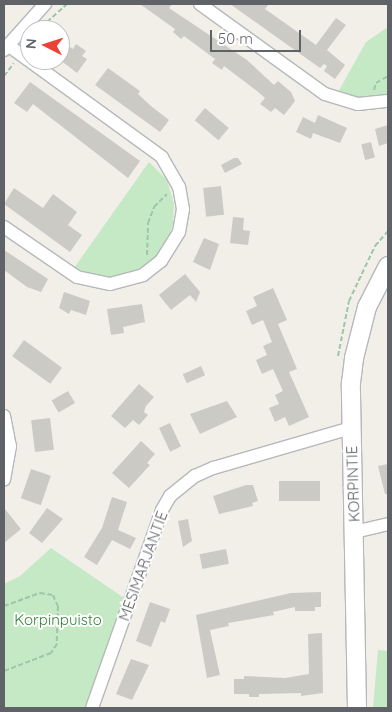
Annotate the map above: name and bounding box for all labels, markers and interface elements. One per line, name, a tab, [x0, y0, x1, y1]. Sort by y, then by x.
north arrow	[20, 20, 70, 70]
scale bar	[212, 20, 303, 52]
text: 50 m	[218, 29, 253, 48]
text: N	[22, 38, 40, 50]
street label: KORPINTIE	[343, 446, 363, 522]
street label: MESIMARJANTIE	[115, 509, 171, 623]
park label: Korpinpuisto	[14, 611, 102, 629]

